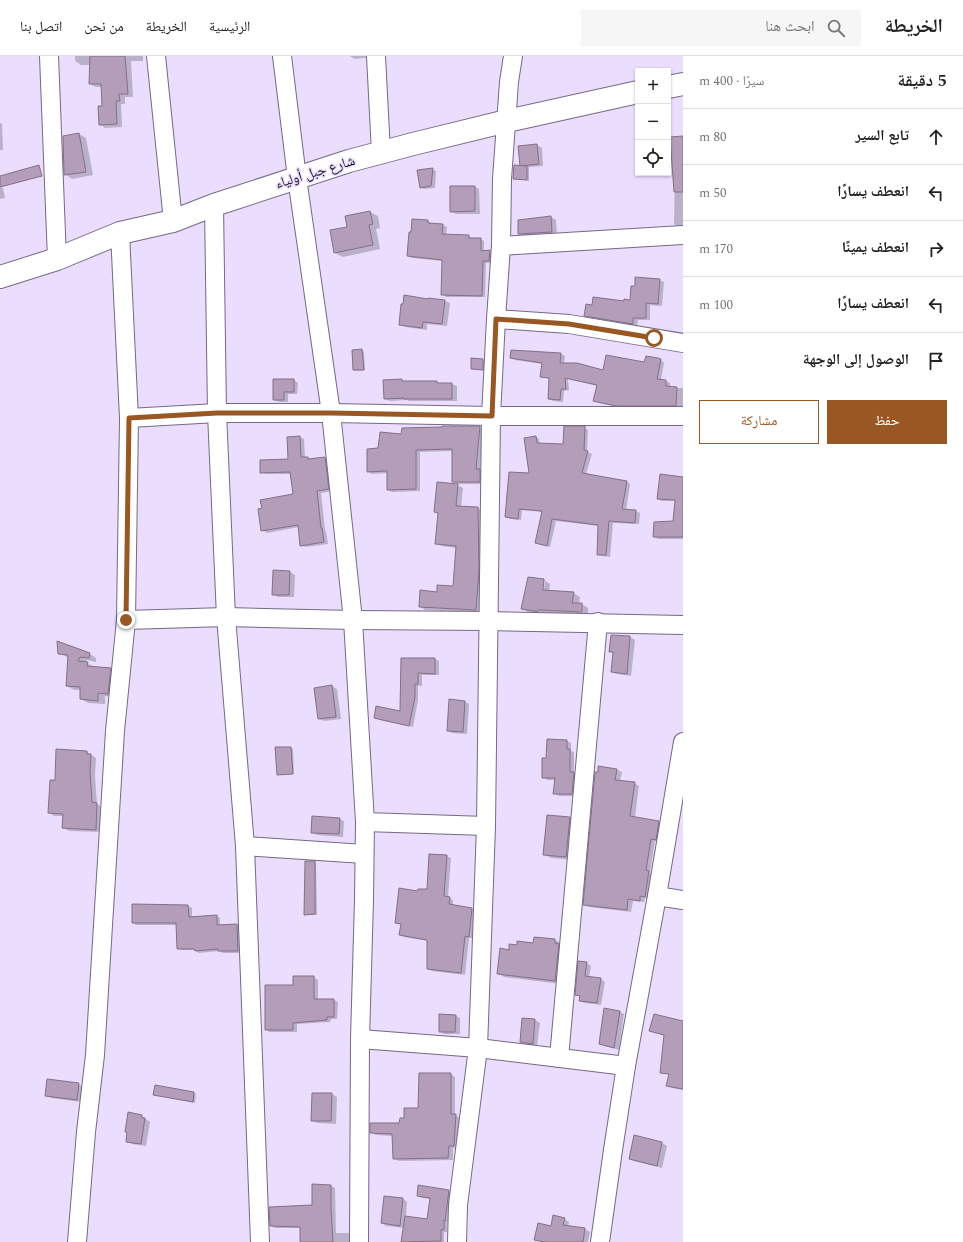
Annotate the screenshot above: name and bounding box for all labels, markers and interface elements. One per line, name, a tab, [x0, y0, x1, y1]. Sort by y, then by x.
search box	[581, 10, 861, 46]
text: الخريطة	[885, 12, 943, 41]
text: ابحث هنا	[765, 15, 815, 38]
text: اتصل بنا	[20, 16, 62, 37]
text: من نحن	[84, 16, 124, 37]
text: الخريطة	[146, 16, 187, 37]
text: الرئيسية	[209, 16, 250, 37]
icon: search	[825, 17, 847, 39]
map controls	[635, 68, 671, 176]
button: +	[635, 68, 671, 104]
text: 5 دقيقة	[898, 68, 947, 94]
text: سيرًا · 400 m	[699, 71, 764, 91]
button: −	[635, 104, 671, 140]
text: تابع السير	[855, 124, 909, 147]
icon: ahead	[925, 126, 947, 148]
text: 80 m	[699, 127, 726, 147]
button: locate	[635, 140, 671, 176]
street label: شارع جبل أولياء	[273, 150, 357, 194]
text: انعطف يسارًا	[837, 180, 909, 203]
icon: left	[925, 182, 947, 204]
text: 50 m	[699, 183, 726, 203]
text: انعطف يمينًا	[842, 236, 909, 259]
icon: right	[925, 238, 947, 260]
text: 170 m	[699, 239, 733, 259]
text: انعطف يسارًا	[837, 292, 909, 315]
icon: left	[925, 294, 947, 316]
text: 100 m	[699, 295, 733, 315]
route start	[645, 329, 663, 347]
text: الوصول إلى الوجهة	[803, 348, 909, 371]
icon: arrive	[925, 350, 947, 372]
button: مشاركة	[699, 400, 819, 444]
button: حفظ	[827, 400, 947, 444]
route end	[117, 611, 135, 629]

